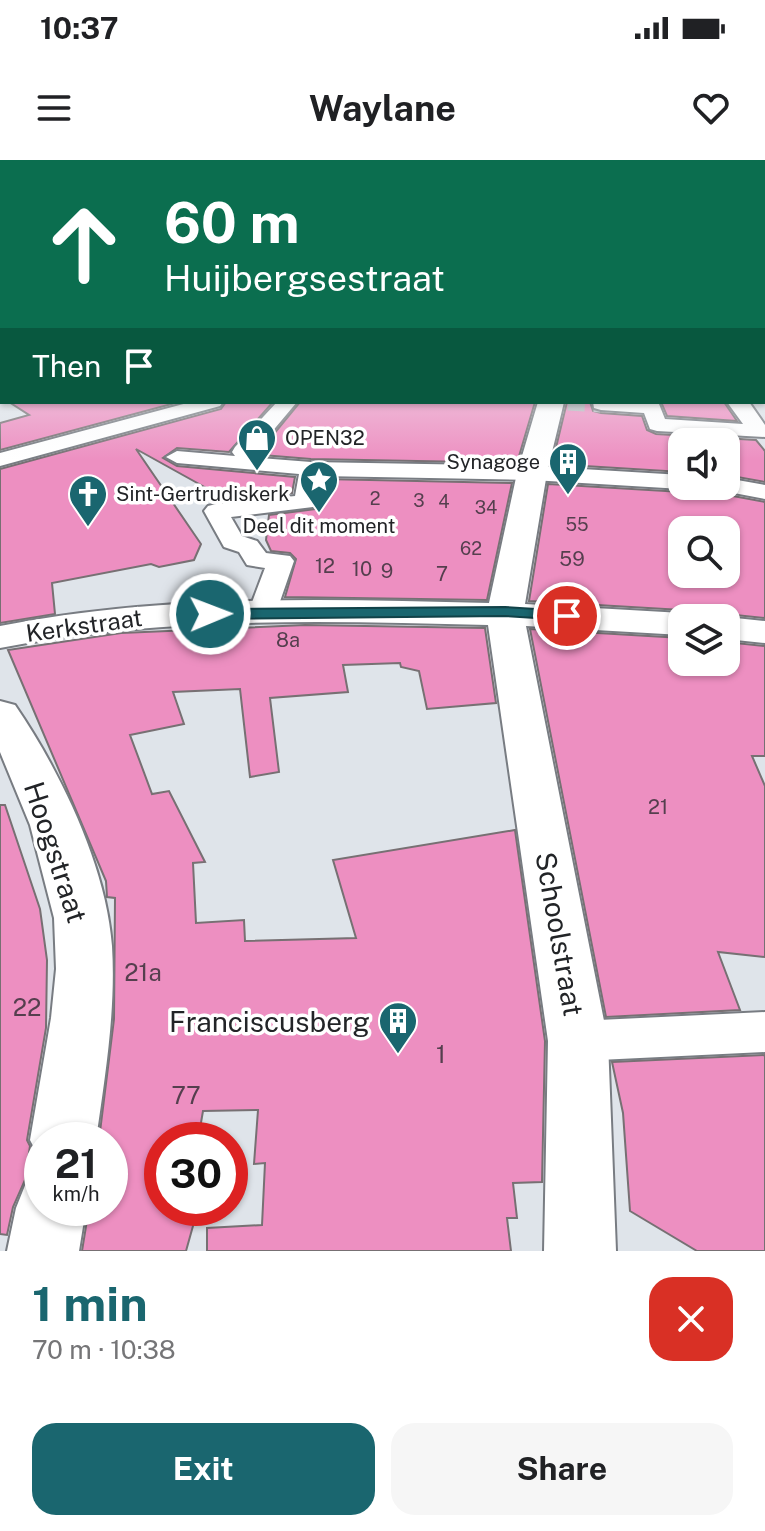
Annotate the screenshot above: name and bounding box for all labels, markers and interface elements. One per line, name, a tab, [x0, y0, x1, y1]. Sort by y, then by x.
text: 10:37	[40, 10, 119, 46]
icon: menu	[32, 86, 76, 130]
icon: heart	[689, 86, 733, 130]
text: Waylane	[309, 87, 456, 129]
text: 60 m	[164, 190, 300, 256]
icon: ahead	[32, 192, 136, 296]
text: Huijbergsestraat	[164, 257, 445, 299]
icon: arrive	[117, 344, 161, 388]
text: Then	[32, 348, 101, 384]
shop icon: OPEN32	[236, 417, 278, 472]
place label: OPEN32	[285, 426, 365, 450]
map controls	[668, 428, 740, 676]
button: sound	[668, 428, 740, 500]
building icon: Synagoge	[547, 441, 589, 496]
place label: Synagoge	[446, 450, 540, 474]
place icon: Deel dit moment	[298, 459, 340, 514]
church icon: Sint-Gertrudiskerk	[67, 473, 109, 528]
place label: Sint-Gertrudiskerk	[116, 482, 289, 506]
house number: 2	[370, 488, 380, 509]
house number: 3	[413, 490, 425, 511]
house number: 4	[438, 491, 450, 512]
house number: 34	[475, 497, 497, 518]
place label: Deel dit moment	[243, 514, 395, 538]
house number: 55	[565, 514, 589, 535]
button: search	[668, 516, 740, 588]
house number: 62	[460, 538, 482, 559]
house number: 59	[559, 547, 585, 571]
house number: 12	[315, 554, 335, 578]
house number: 10	[352, 557, 372, 581]
house number: 9	[381, 559, 393, 583]
house number: 7	[436, 562, 448, 586]
position arrow	[168, 572, 252, 656]
pin	[533, 582, 601, 650]
icon: arrive	[545, 594, 589, 638]
street label: Kerkstraat	[24, 603, 144, 647]
button: layers	[668, 604, 740, 676]
house number: 8a	[276, 628, 300, 652]
street label: Hoogstraat	[18, 777, 94, 927]
house number: 21	[648, 795, 668, 819]
street label: Schoolstraat	[529, 849, 591, 1019]
house number: 21a	[124, 958, 162, 986]
house number: 22	[13, 993, 41, 1021]
building icon: Franciscusberg	[377, 1000, 419, 1055]
place label: Franciscusberg	[169, 1005, 370, 1038]
house number: 1	[436, 1040, 446, 1068]
house number: 77	[171, 1081, 201, 1109]
speed limit sign: 30	[144, 1122, 248, 1226]
text: 21	[55, 1140, 97, 1187]
text: km/h	[52, 1182, 100, 1206]
text: 1 min	[32, 1275, 148, 1332]
button: close	[649, 1277, 733, 1361]
text: 70 m · 10:38	[32, 1334, 176, 1365]
button: Exit	[32, 1423, 375, 1515]
button: Share	[391, 1423, 733, 1515]

